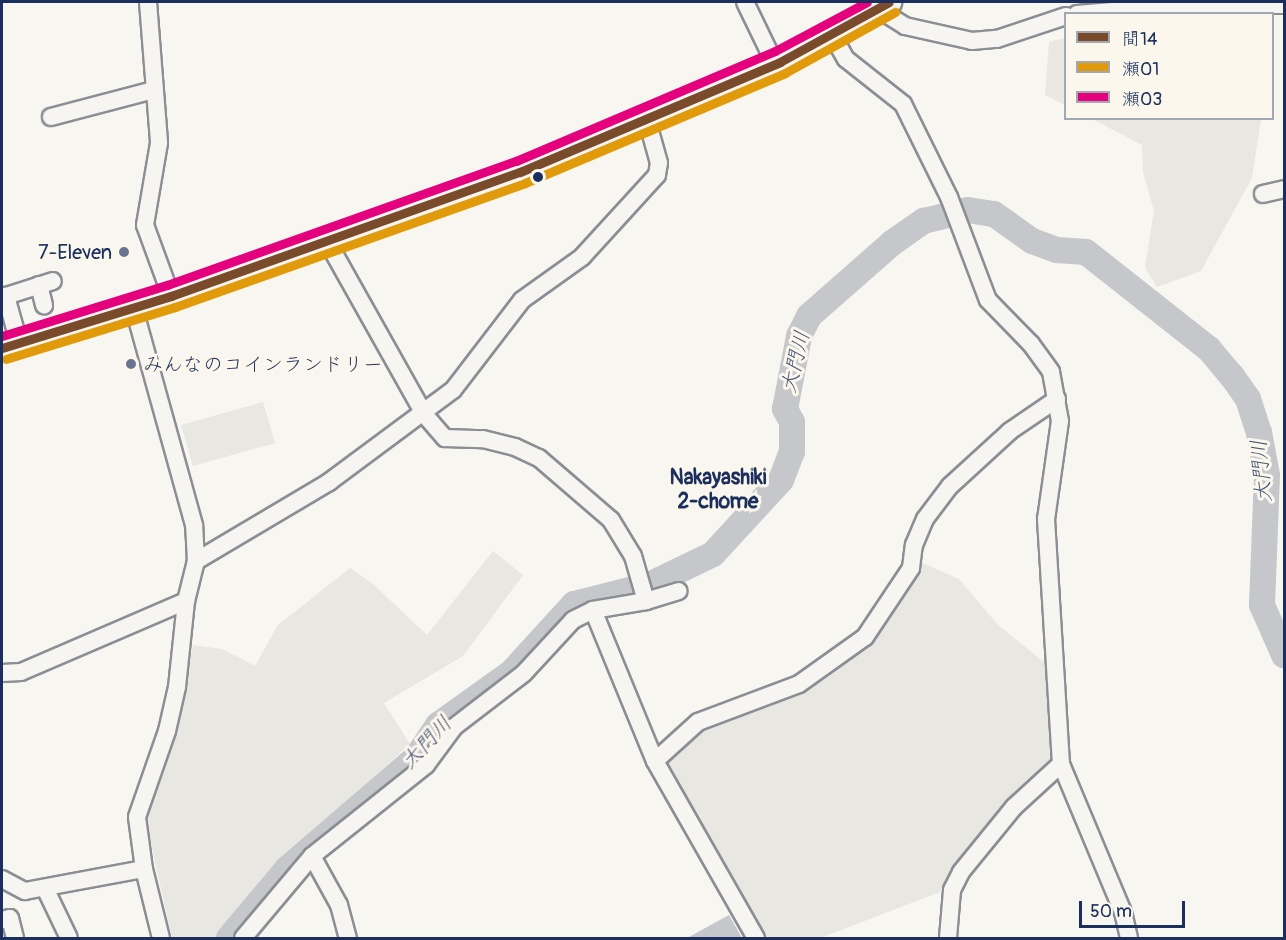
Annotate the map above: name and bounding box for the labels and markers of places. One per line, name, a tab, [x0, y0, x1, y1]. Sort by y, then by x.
unlabelled marker	[532, 171, 544, 183]
place label: 7-Eleven	[38, 240, 112, 264]
marker: 7-Eleven	[117, 245, 131, 259]
place label: みんなのコインランドリー	[143, 352, 383, 376]
marker: みんなのコインランドリー	[124, 357, 138, 371]

